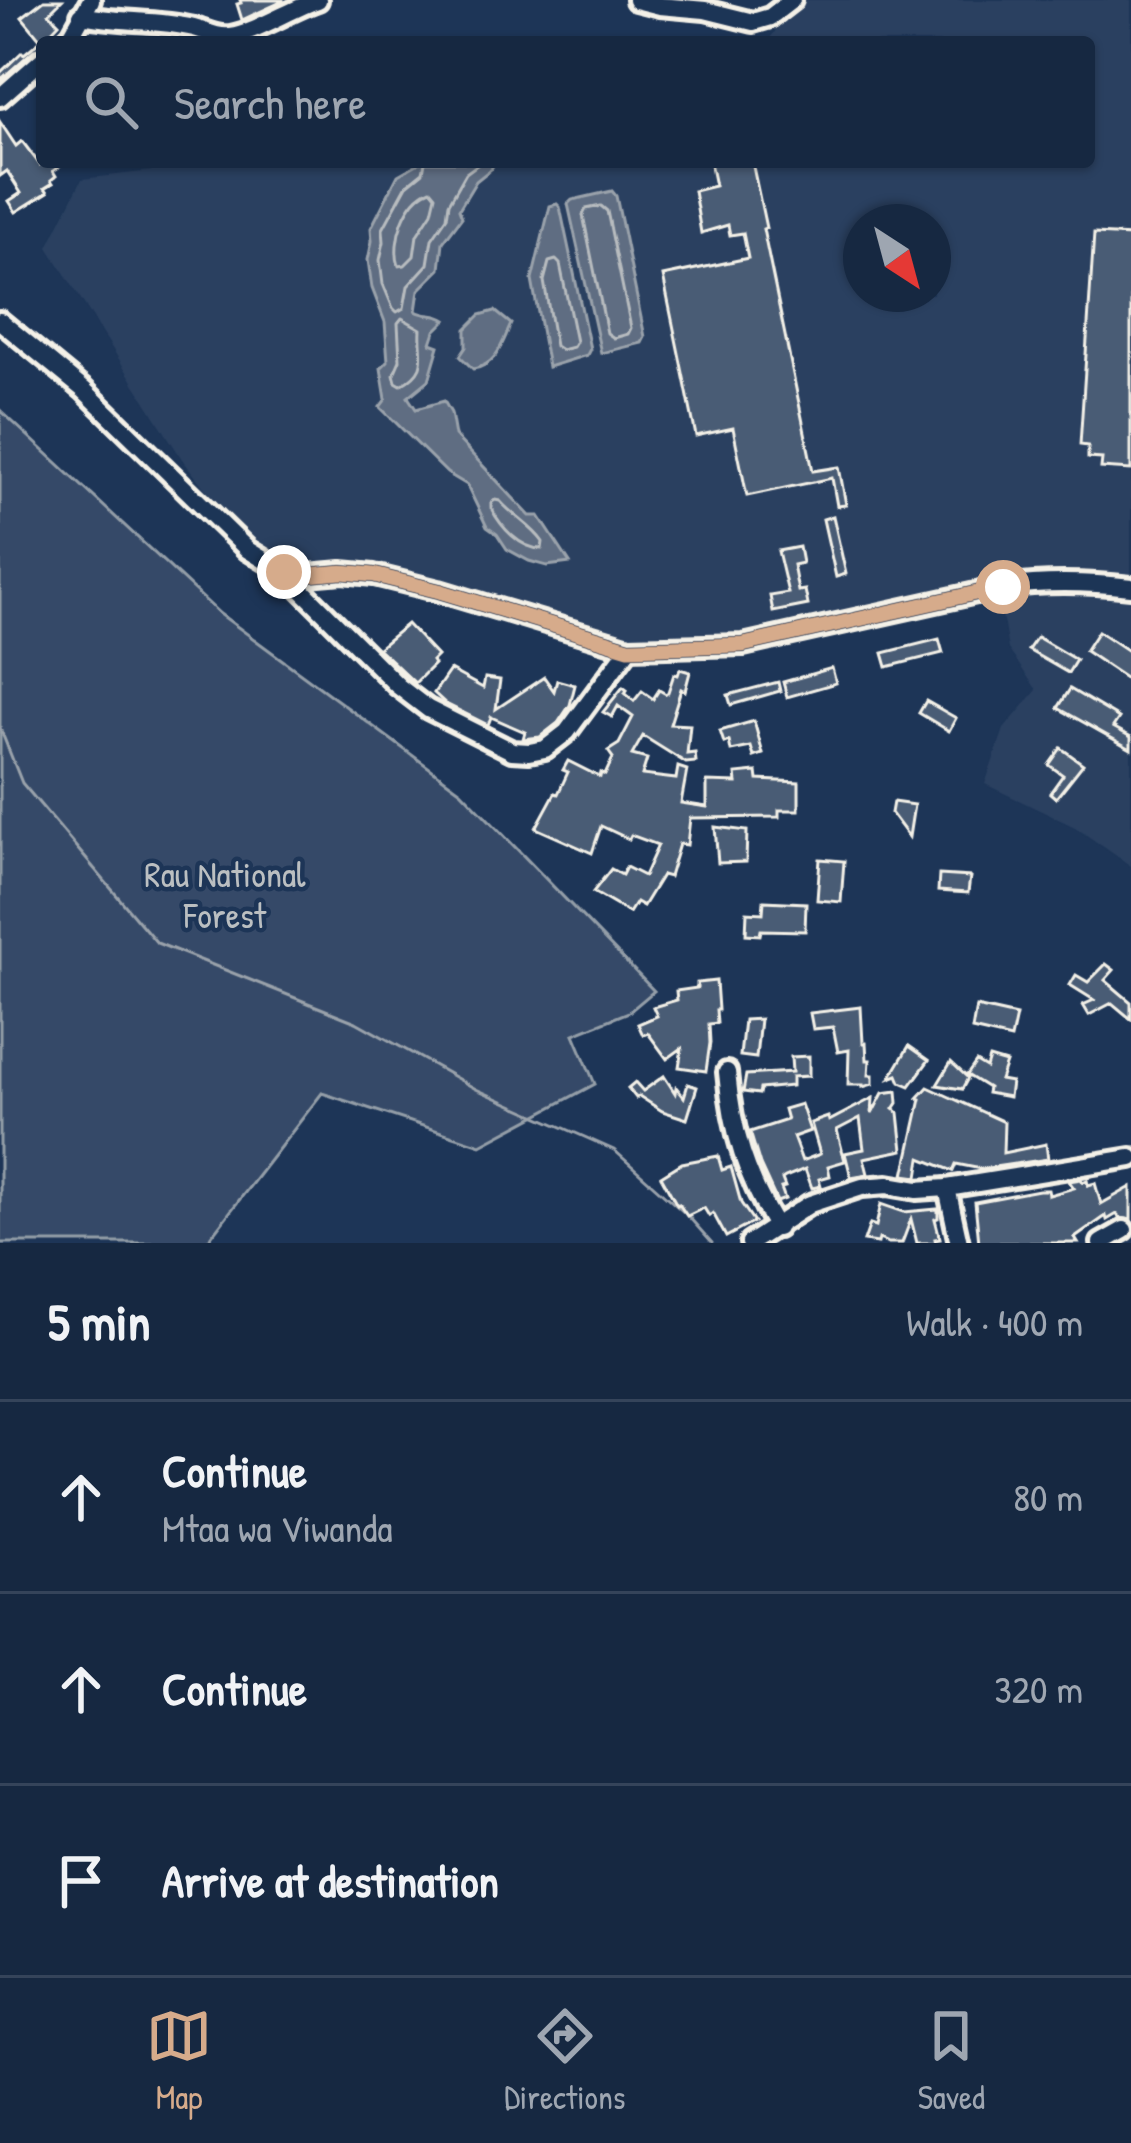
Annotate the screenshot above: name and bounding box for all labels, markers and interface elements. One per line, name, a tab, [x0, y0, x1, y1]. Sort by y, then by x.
search box	[36, 36, 1095, 168]
icon: search	[78, 69, 144, 135]
text: Search here	[174, 72, 366, 133]
north arrow	[843, 204, 951, 312]
route end	[257, 545, 311, 599]
route start	[976, 560, 1030, 614]
park label: Rau National Forest	[144, 849, 306, 939]
text: 5 min	[48, 1287, 150, 1356]
text: Walk · 400 m	[906, 1295, 1083, 1348]
text: Continue	[162, 1440, 307, 1501]
icon: ahead	[48, 1464, 114, 1530]
text: 80 m	[1013, 1470, 1083, 1523]
text: Mtaa wa Viwanda	[162, 1501, 393, 1554]
icon: ahead	[48, 1656, 114, 1722]
text: Continue	[162, 1658, 307, 1719]
text: 320 m	[994, 1662, 1083, 1715]
icon: arrive	[48, 1848, 114, 1914]
text: Arrive at destination	[162, 1850, 499, 1911]
tab: Map	[146, 2003, 212, 2119]
tab: Directions	[504, 2003, 626, 2119]
tab: Saved	[918, 2003, 985, 2119]

